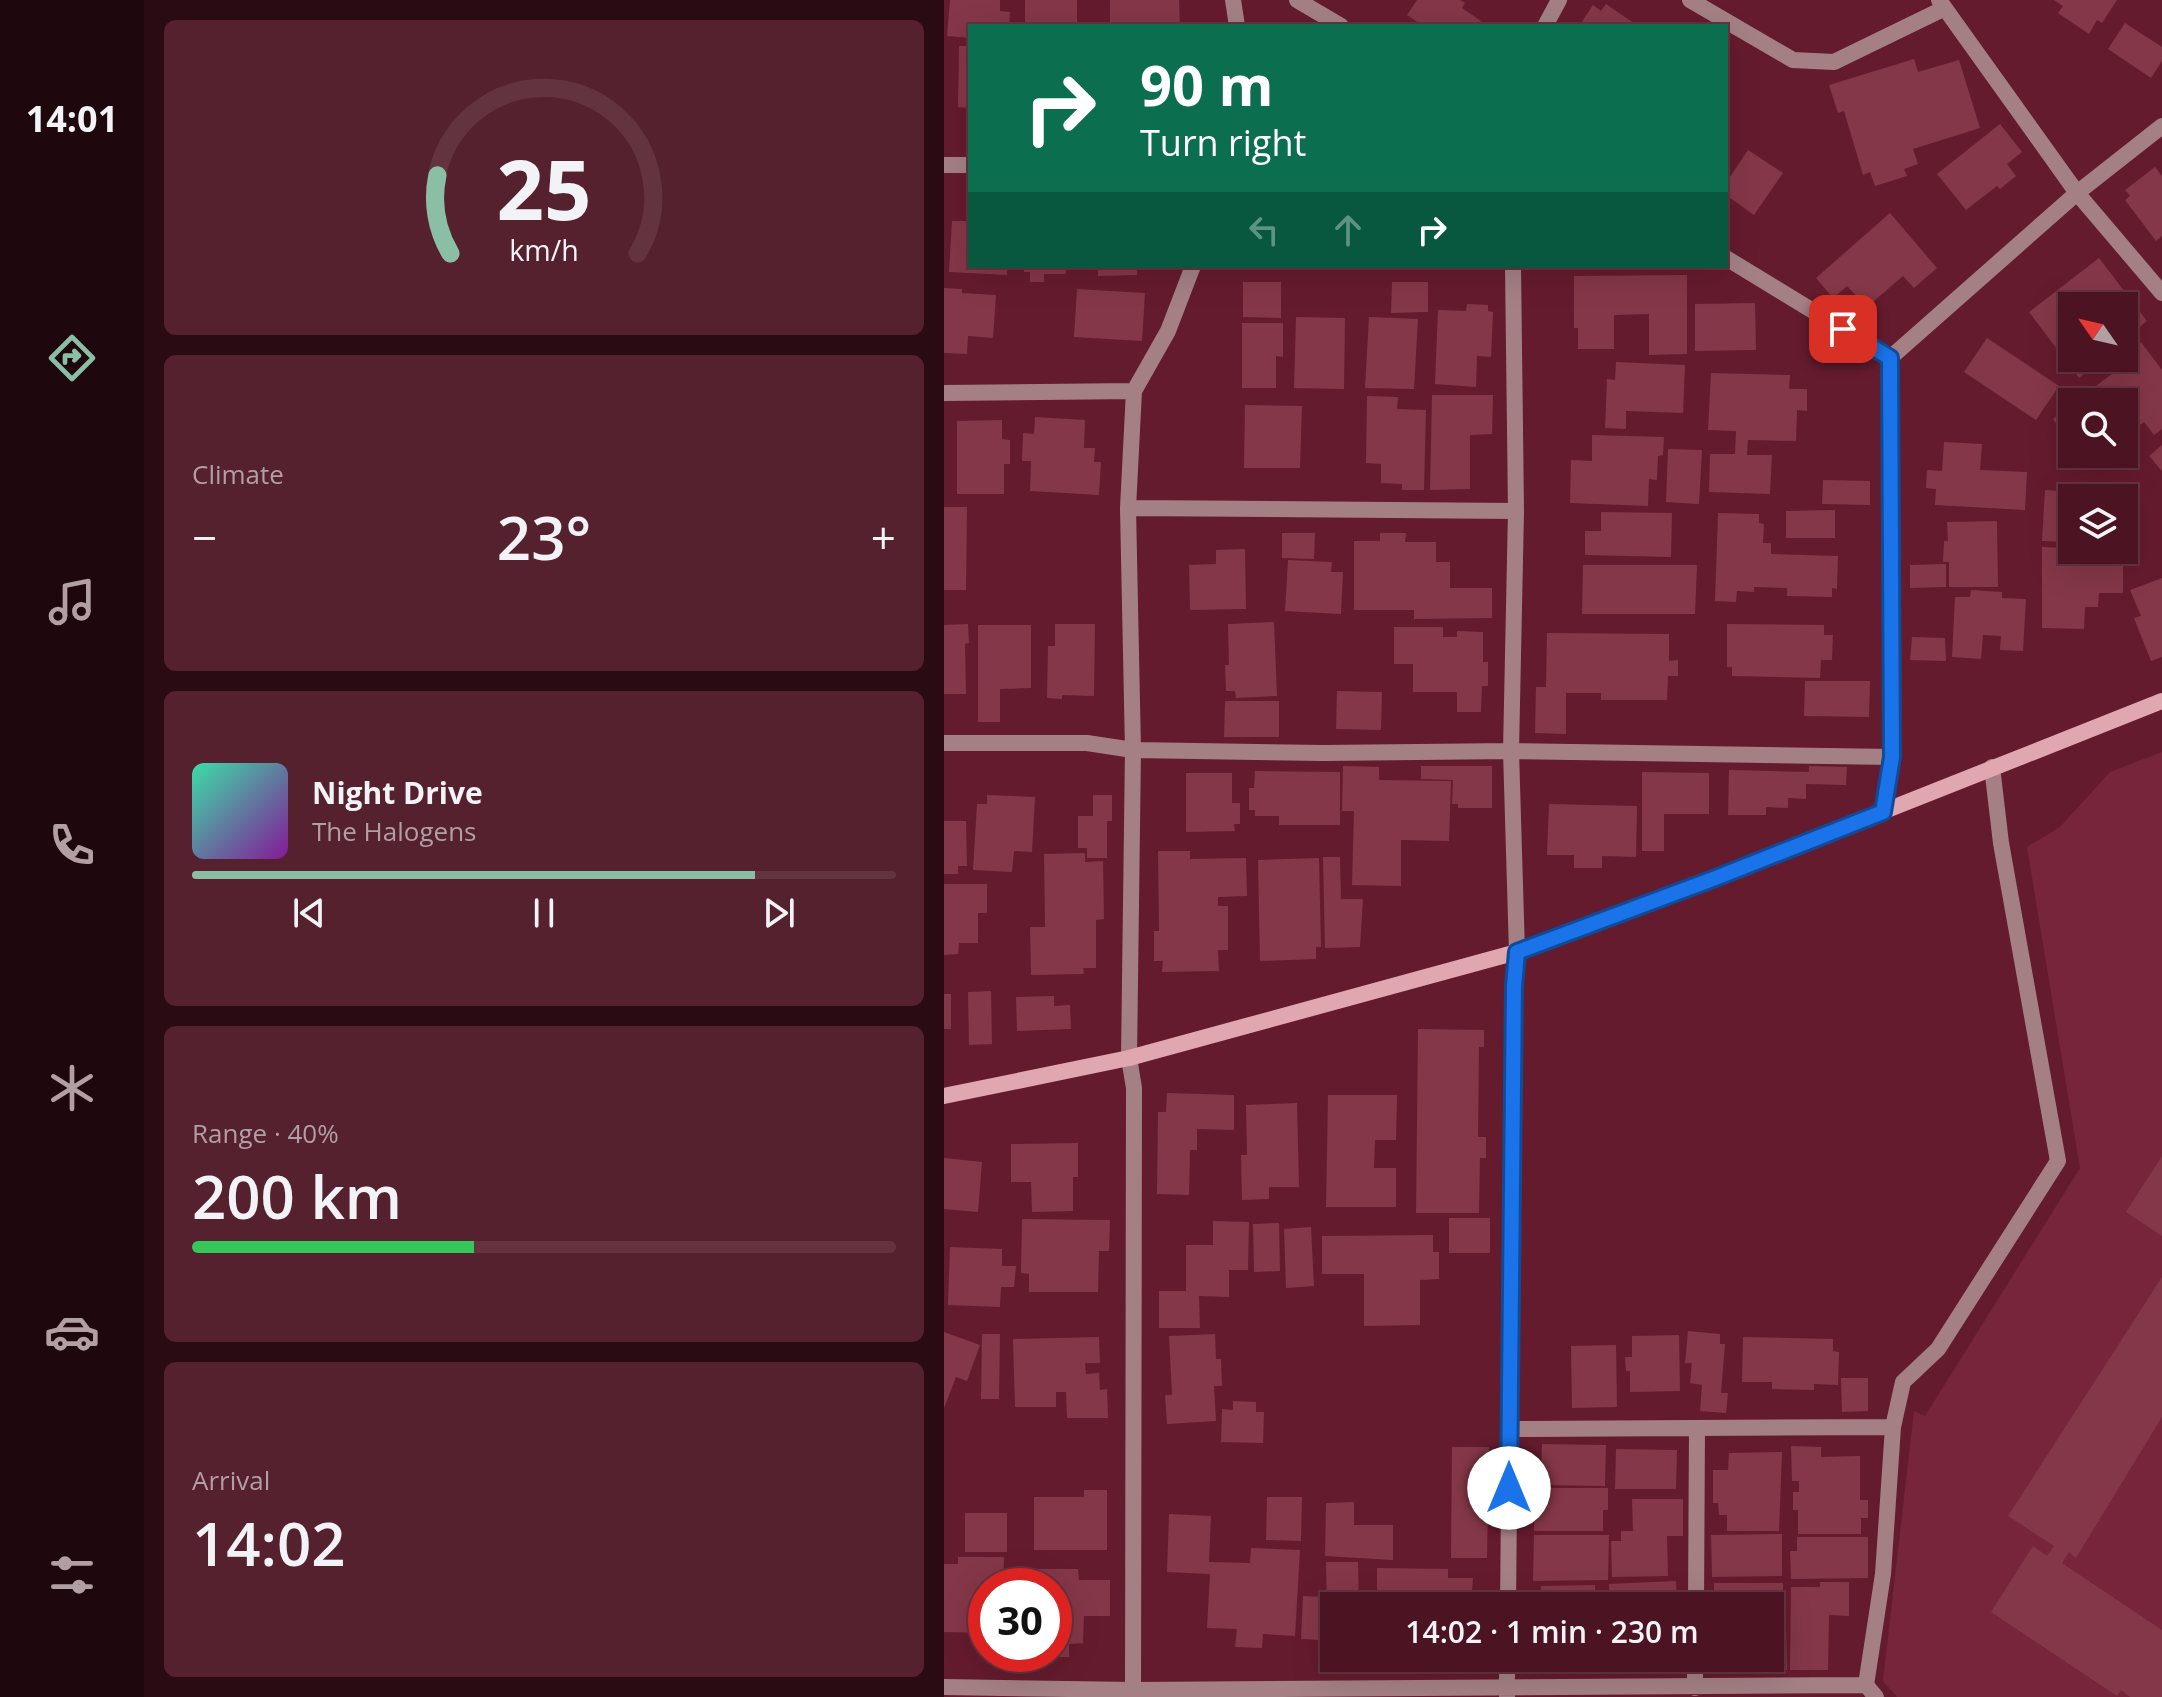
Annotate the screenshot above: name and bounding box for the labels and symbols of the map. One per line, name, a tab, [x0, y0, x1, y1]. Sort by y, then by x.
north arrow	[2058, 292, 2138, 372]
pin	[1809, 295, 1877, 363]
position arrow	[1467, 1446, 1551, 1530]
speed limit sign: 30	[968, 1568, 1072, 1672]

